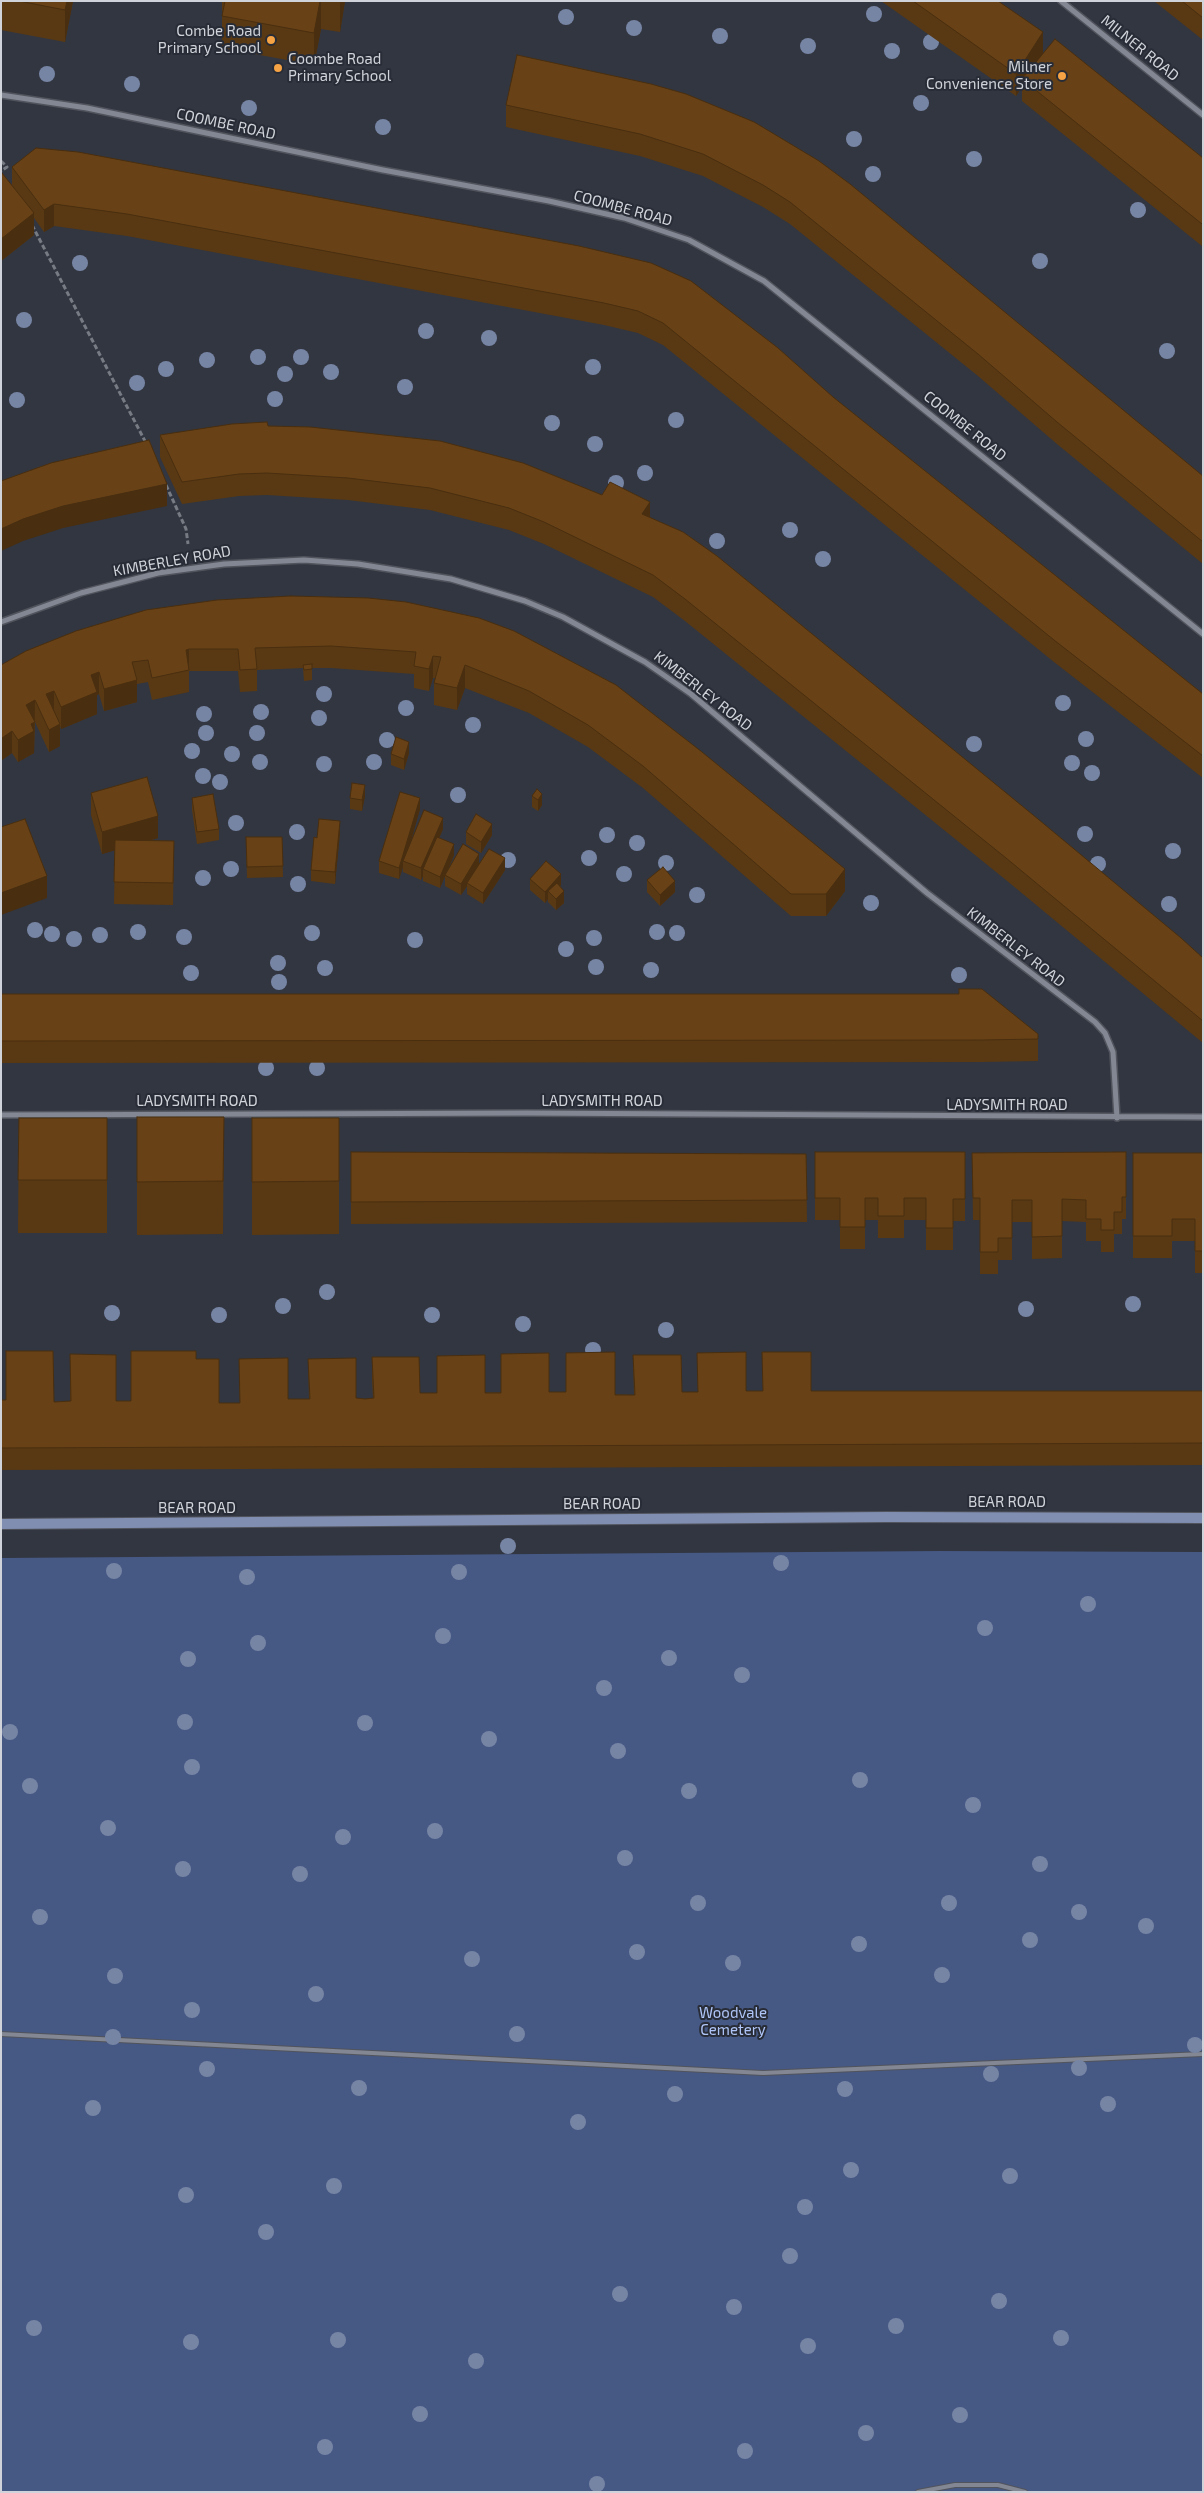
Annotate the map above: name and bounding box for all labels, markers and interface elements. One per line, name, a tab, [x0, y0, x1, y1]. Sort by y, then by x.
street label: MILNER ROAD	[1097, 11, 1183, 85]
place label: Combe Road Primary School	[158, 22, 261, 57]
marker: Combe Road Primary School	[265, 34, 277, 46]
place label: Coombe Road Primary School	[288, 50, 391, 85]
place label: Milner Convenience Store	[926, 58, 1052, 93]
marker: Coombe Road Primary School	[272, 62, 284, 74]
marker: Milner Convenience Store	[1056, 70, 1068, 82]
street label: COOMBE ROAD	[175, 105, 277, 143]
street label: COOMBE ROAD	[572, 186, 674, 230]
street label: COOMBE ROAD	[920, 387, 1010, 465]
street label: KIMBERLEY ROAD	[112, 542, 232, 580]
street label: KIMBERLEY ROAD	[650, 647, 756, 735]
street label: KIMBERLEY ROAD	[963, 903, 1069, 991]
street label: LADYSMITH ROAD	[136, 1092, 258, 1110]
street label: LADYSMITH ROAD	[541, 1092, 663, 1110]
street label: LADYSMITH ROAD	[946, 1096, 1068, 1114]
street label: BEAR ROAD	[968, 1493, 1046, 1511]
street label: BEAR ROAD	[563, 1495, 641, 1513]
street label: BEAR ROAD	[158, 1499, 236, 1517]
park label: Woodvale Cemetery	[699, 2004, 767, 2039]

